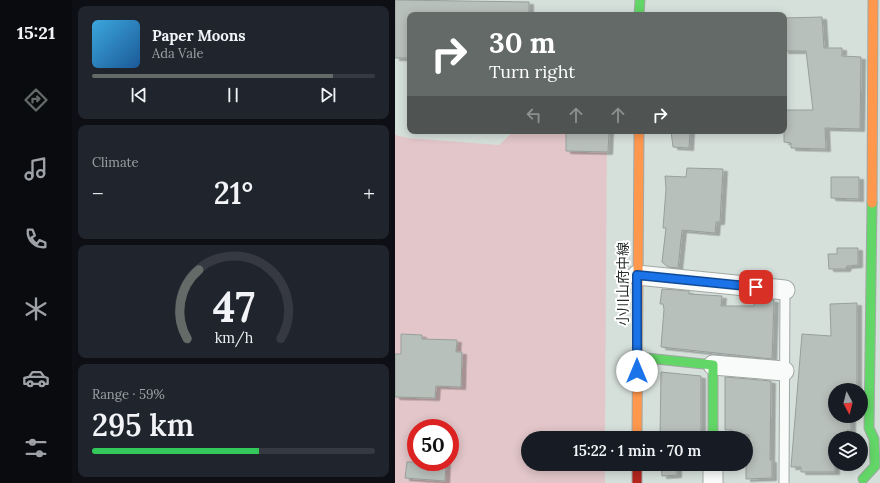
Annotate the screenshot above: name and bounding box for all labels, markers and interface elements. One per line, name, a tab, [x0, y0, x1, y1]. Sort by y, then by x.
text: 15:21	[17, 21, 55, 44]
text: 30 m	[489, 25, 556, 61]
text: Paper Moons	[152, 26, 246, 45]
icon: right	[423, 28, 475, 80]
text: Ada Vale	[152, 45, 204, 62]
text: Turn right	[489, 60, 575, 83]
icon: previous	[128, 84, 150, 106]
icon: pause	[222, 84, 244, 106]
icon: next	[317, 84, 339, 106]
icon: directions	[22, 86, 50, 114]
icon: left	[523, 104, 545, 126]
icon: ahead	[565, 104, 587, 126]
icon: ahead	[607, 104, 629, 126]
icon: right	[649, 104, 671, 126]
text: Climate	[92, 154, 139, 171]
icon: music	[22, 155, 50, 183]
text: 21°	[214, 174, 253, 212]
text: −	[92, 179, 104, 207]
text: +	[363, 179, 375, 207]
icon: phone	[22, 225, 50, 253]
street label: 小川山府中線	[614, 242, 632, 326]
pin	[739, 270, 773, 304]
icon: arrive	[745, 276, 767, 298]
text: 47	[212, 280, 255, 333]
icon: climate	[22, 295, 50, 323]
text: km/h	[214, 329, 253, 348]
position arrow	[616, 350, 658, 392]
icon: car	[22, 364, 50, 392]
north arrow	[828, 383, 868, 423]
map controls	[828, 383, 868, 471]
text: Range · 59%	[92, 386, 165, 403]
text: 295 km	[92, 406, 194, 444]
speed limit sign: 50	[407, 419, 459, 471]
button: layers	[828, 431, 868, 471]
icon: filters	[22, 434, 50, 462]
text: 15:22 · 1 min · 70 m	[573, 441, 701, 460]

